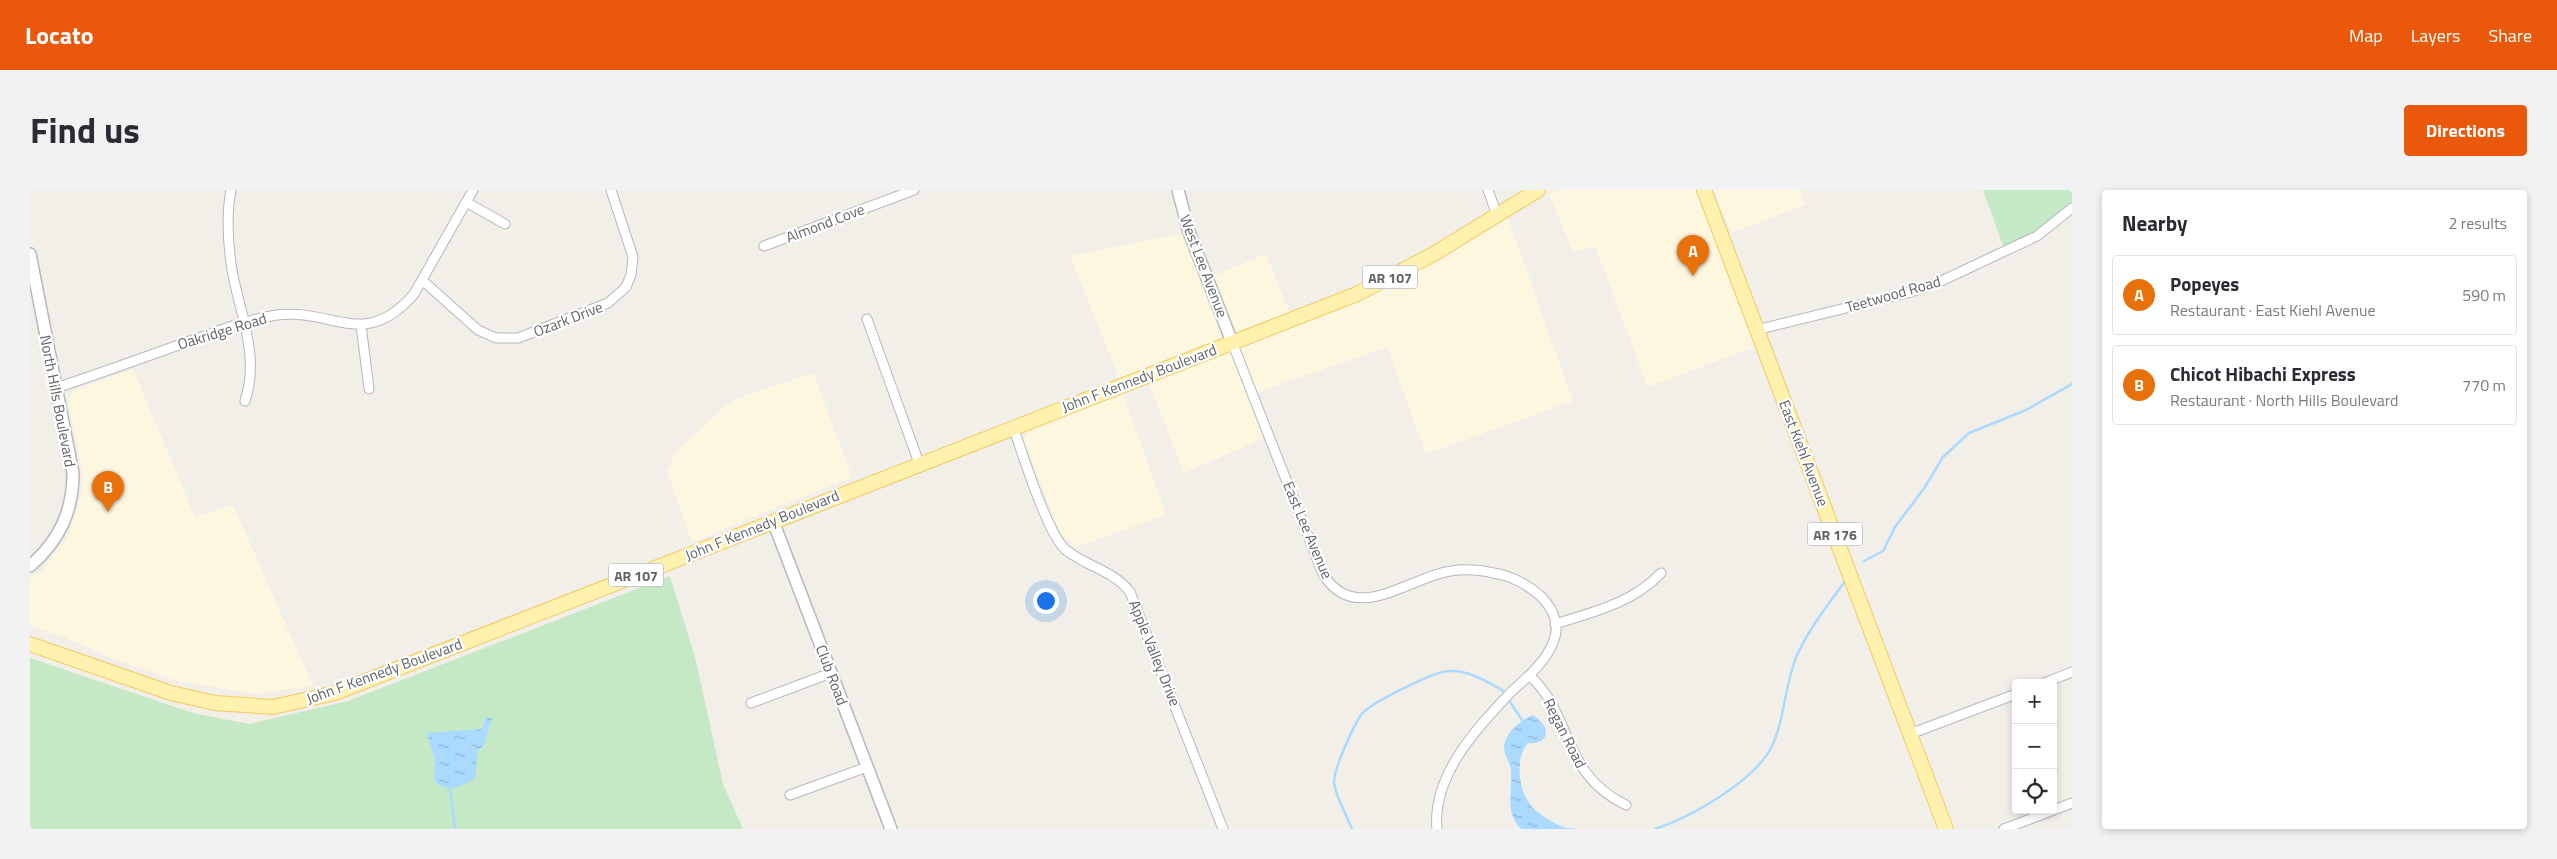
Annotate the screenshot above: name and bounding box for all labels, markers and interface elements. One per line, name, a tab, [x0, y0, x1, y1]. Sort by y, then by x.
text: Locato	[25, 17, 94, 53]
text: Map	[2349, 22, 2383, 49]
text: Layers	[2411, 22, 2460, 49]
text: Share	[2488, 22, 2532, 49]
text: Find us	[30, 103, 140, 157]
button: Directions	[2404, 105, 2527, 156]
street label: Almond Cove	[782, 197, 868, 249]
text: Nearby	[2122, 207, 2187, 239]
street label: West Lee Avenue	[1174, 211, 1234, 321]
text: 2 results	[2448, 211, 2507, 235]
pin: A	[1677, 235, 1709, 276]
road number: AR 107	[1362, 265, 1418, 288]
street label: Teetwood Road	[1843, 269, 1943, 319]
text: Popeyes	[2170, 269, 2239, 298]
text: A	[2134, 283, 2144, 307]
text: 590 m	[2462, 283, 2506, 307]
street label: Ozark Drive	[530, 295, 606, 343]
text: Restaurant · East Kiehl Avenue	[2170, 298, 2376, 322]
street label: Oakridge Road	[175, 307, 269, 355]
street label: North Hills Boulevard	[34, 333, 82, 469]
street label: John F Kennedy Boulevard	[1058, 338, 1220, 418]
text: Chicot Hibachi Express	[2170, 359, 2356, 388]
text: B	[2134, 373, 2144, 397]
text: 770 m	[2462, 373, 2506, 397]
text: Restaurant · North Hills Boulevard	[2170, 388, 2399, 412]
street label: East Kiehl Avenue	[1773, 396, 1835, 510]
pin: B	[92, 471, 124, 512]
street label: East Lee Avenue	[1277, 478, 1339, 582]
street label: John F Kennedy Boulevard	[681, 484, 843, 566]
road number: AR 176	[1808, 522, 1862, 546]
road number: AR 107	[608, 564, 664, 586]
your location	[1033, 588, 1059, 614]
street label: Apple Valley Drive	[1123, 596, 1187, 710]
street label: John F Kennedy Boulevard	[303, 632, 465, 710]
street label: Club Road	[810, 641, 854, 709]
map controls	[2012, 679, 2057, 814]
button: +	[2012, 679, 2057, 724]
street label: Regan Road	[1538, 694, 1592, 772]
button: −	[2012, 724, 2057, 769]
button: locate	[2012, 769, 2057, 814]

